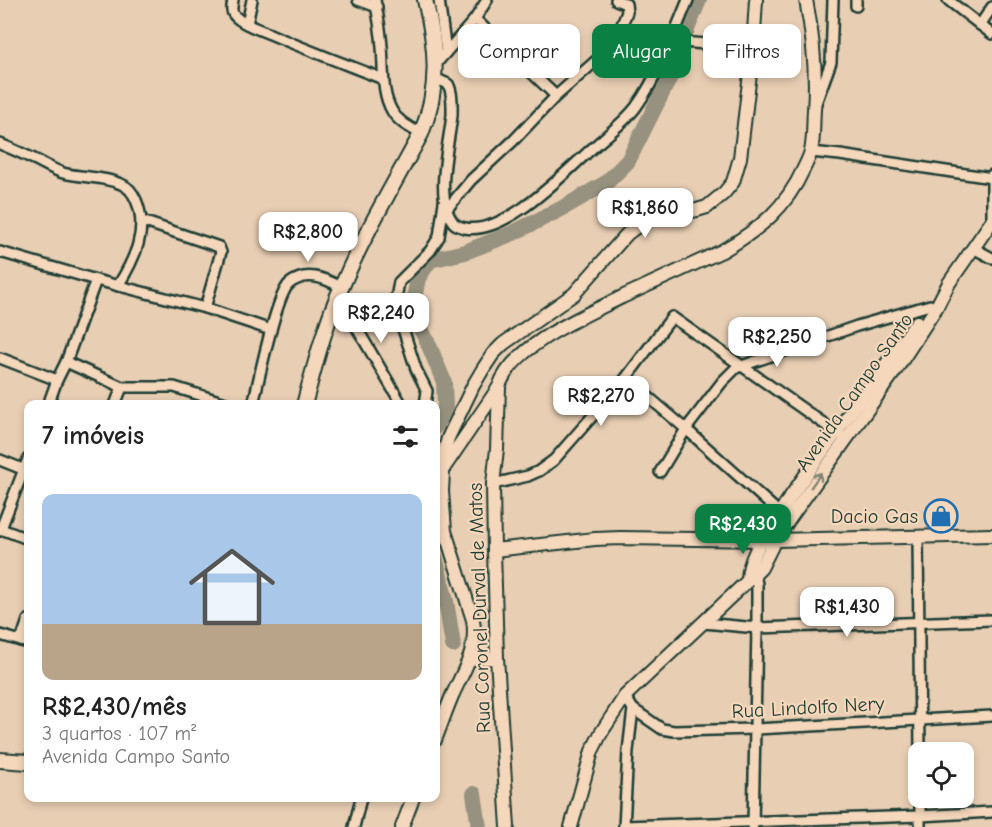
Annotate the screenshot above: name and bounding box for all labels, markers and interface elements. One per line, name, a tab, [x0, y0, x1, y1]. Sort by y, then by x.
chip: Comprar	[458, 24, 580, 78]
chip: Alugar	[592, 24, 691, 78]
chip: Filtros	[703, 24, 801, 78]
pin: R$1,860	[590, 188, 700, 239]
text: R$1,860	[611, 196, 679, 219]
pin: R$2,800	[253, 212, 363, 263]
text: R$2,800	[273, 220, 343, 243]
pin: R$2,240	[326, 293, 436, 344]
text: R$2,240	[347, 301, 415, 324]
street label: Avenida Campo Santo	[791, 309, 918, 476]
pin: R$2,250	[722, 317, 832, 368]
text: R$2,250	[742, 325, 812, 348]
pin: R$2,270	[546, 376, 656, 427]
text: R$2,270	[567, 384, 635, 407]
icon: filters	[389, 420, 422, 453]
text: 7 imóveis	[42, 421, 144, 451]
one-way arrow	[810, 473, 823, 489]
street label: Rua Coronel Durval de Matos	[464, 482, 495, 734]
shop icon: Dacio Gas	[923, 498, 959, 534]
pin: R$2,430	[688, 504, 798, 555]
place label: Dacio Gas	[831, 505, 918, 528]
text: R$2,430	[709, 512, 777, 535]
icon: home	[178, 533, 286, 641]
pin: R$1,430	[792, 587, 902, 638]
text: R$1,430	[814, 595, 880, 618]
text: R$2,430/mês	[42, 692, 187, 722]
street label: Rua Lindolfo Nery	[731, 692, 885, 723]
text: 3 quartos · 107 m²	[42, 722, 196, 745]
map controls	[908, 742, 974, 808]
button: locate	[908, 742, 974, 808]
text: Avenida Campo Santo	[42, 745, 230, 768]

